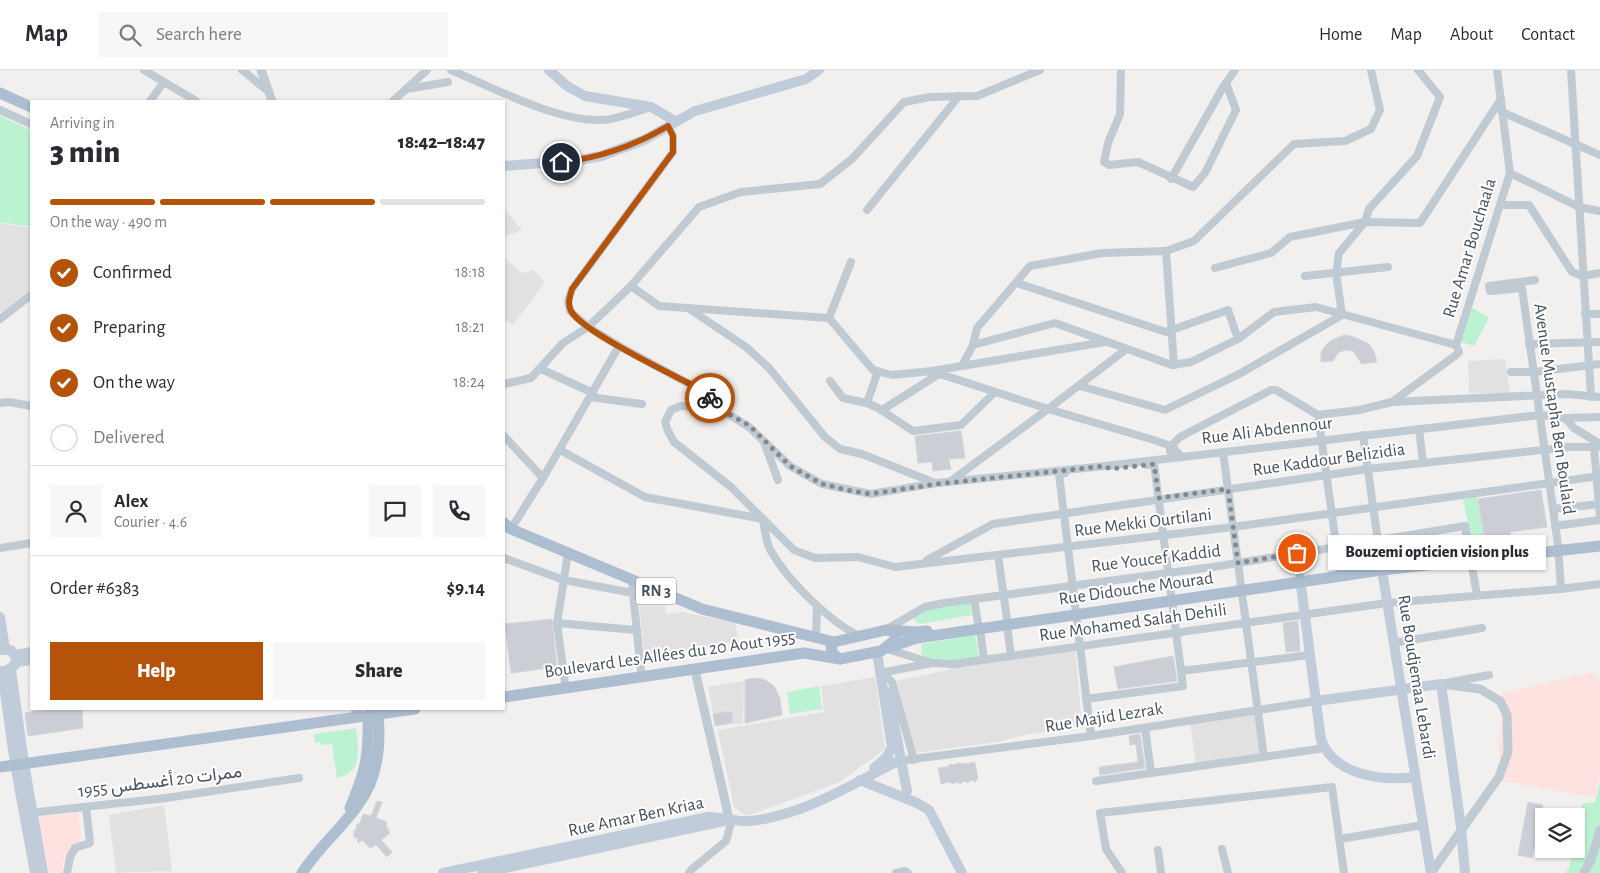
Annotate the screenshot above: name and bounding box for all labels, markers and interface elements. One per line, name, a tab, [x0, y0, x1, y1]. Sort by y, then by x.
search box	[98, 12, 448, 57]
icon: search	[116, 21, 144, 49]
text: Map	[25, 22, 68, 46]
text: Search here	[156, 25, 242, 44]
text: Home	[1319, 26, 1362, 44]
text: Map	[1390, 26, 1422, 44]
text: About	[1450, 26, 1493, 44]
text: Contact	[1521, 26, 1575, 44]
text: Arriving in	[50, 115, 115, 131]
text: 18:42–18:47	[398, 133, 485, 152]
text: 3 min	[50, 136, 120, 168]
pin	[540, 141, 582, 183]
icon: home	[547, 148, 575, 176]
street label: Rue Amar Bouchaala	[1440, 176, 1500, 320]
text: On the way · 490 m	[50, 214, 167, 230]
icon: check	[50, 259, 78, 287]
text: Confirmed	[93, 263, 172, 282]
text: 18:18	[455, 264, 485, 280]
street label: Avenue Mustapha Ben Boulaid	[1530, 302, 1578, 516]
icon: check	[50, 314, 78, 342]
text: Preparing	[93, 318, 166, 337]
text: 18:21	[455, 319, 485, 335]
icon: check	[50, 369, 78, 397]
text: On the way	[93, 373, 175, 392]
courier	[685, 373, 735, 423]
text: 18:24	[453, 374, 485, 390]
icon: bike	[696, 384, 724, 412]
street label: Rue Ali Abdennour	[1201, 414, 1334, 448]
text: Delivered	[93, 428, 165, 447]
street label: Rue Kaddour Belizidia	[1252, 440, 1406, 480]
button: person	[50, 485, 102, 537]
button: chat	[369, 485, 421, 537]
button: phone	[433, 485, 485, 537]
text: Alex	[114, 492, 148, 511]
street label: Rue Mekki Ourtilani	[1073, 506, 1213, 540]
text: Courier · 4.6	[114, 514, 187, 530]
pin	[1276, 532, 1318, 574]
callout: Bouzemi opticien vision plus	[1327, 536, 1544, 570]
icon: bag	[1283, 539, 1311, 567]
street label: Rue Youcef Kaddid	[1090, 542, 1222, 576]
text: Bouzemi opticien vision plus	[1345, 544, 1529, 560]
street label: Rue Didouche Mourad	[1058, 569, 1214, 609]
road number: RN 3	[636, 578, 676, 604]
text: Order #6383	[50, 579, 139, 598]
text: $9.14	[447, 579, 485, 598]
street label: Rue Boudjemaa Lebardi	[1394, 593, 1438, 761]
street label: Rue Mohamed Salah Dehili	[1038, 601, 1228, 645]
street label: Boulevard Les Allées du 20 Aout 1955	[543, 628, 797, 682]
button: Help	[50, 642, 263, 700]
button: Share	[273, 642, 485, 700]
street label: Rue Majid Lezrak	[1044, 700, 1165, 736]
street label: ممرات 20 أغسطس 1955	[77, 761, 243, 802]
street label: Rue Amar Ben Kriaa	[567, 794, 705, 840]
map controls	[1535, 808, 1585, 858]
button: layers	[1535, 808, 1585, 858]

